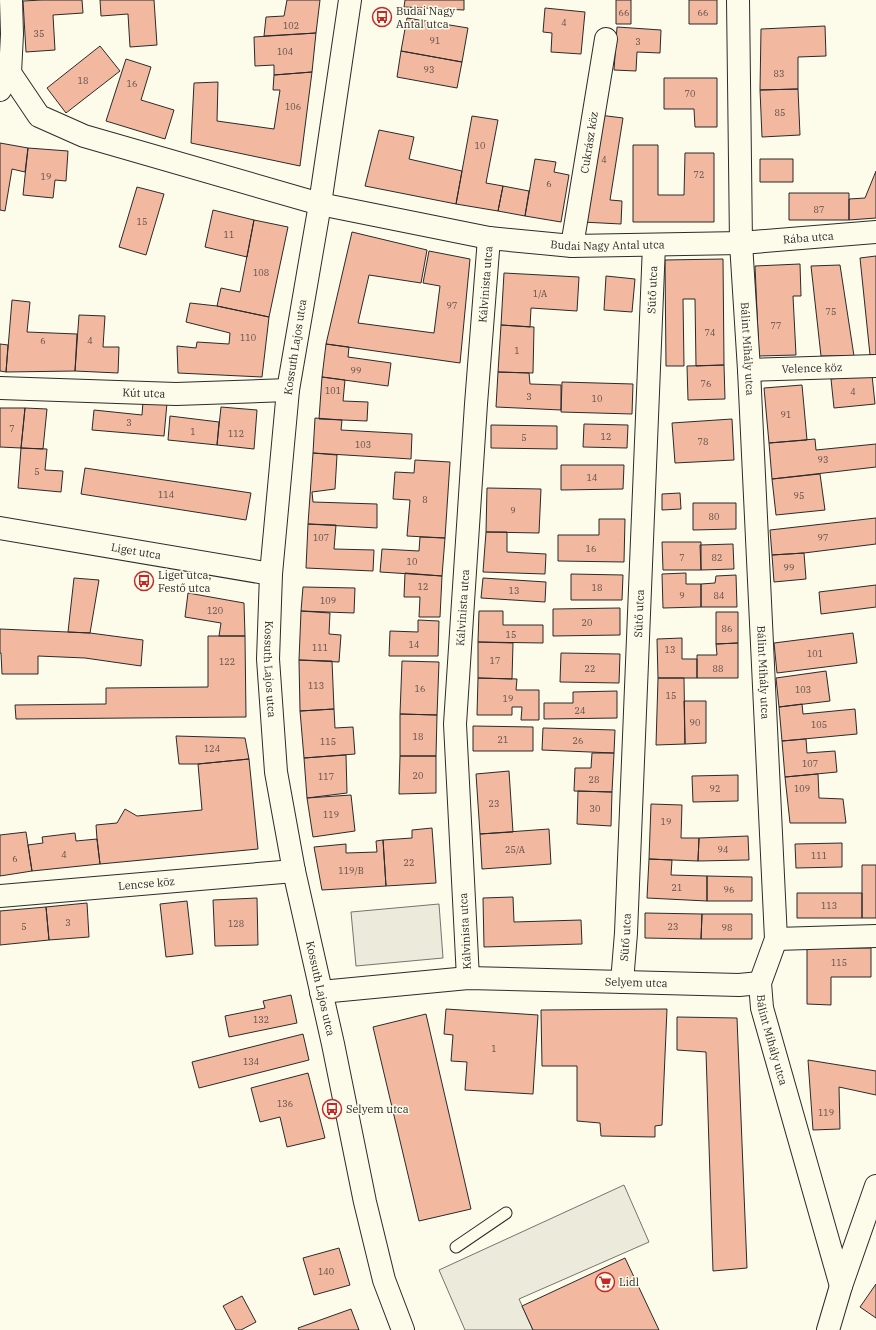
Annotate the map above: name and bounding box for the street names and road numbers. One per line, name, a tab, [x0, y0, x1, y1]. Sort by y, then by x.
street label: Cukrász köz	[577, 110, 601, 174]
street label: Rába utca	[782, 228, 834, 247]
street label: Budai Nagy Antal utca	[550, 237, 665, 253]
street label: Kálvinista utca	[475, 245, 495, 323]
street label: Sütő utca	[644, 265, 660, 314]
street label: Kossuth Lajos utca	[281, 298, 309, 396]
street label: Bálint Mihály utca	[738, 302, 757, 396]
street label: Velence köz	[781, 360, 843, 376]
street label: Kút utca	[122, 385, 166, 401]
street label: Liget utca	[110, 540, 162, 562]
street label: Kálvinista utca	[453, 569, 472, 646]
street label: Sütő utca	[631, 589, 647, 638]
street label: Kossuth Lajos utca	[261, 621, 279, 718]
street label: Bálint Mihály utca	[754, 625, 773, 720]
street label: Lencse köz	[117, 874, 176, 893]
street label: Kálvinista utca	[456, 892, 474, 970]
street label: Sütő utca	[617, 913, 634, 962]
street label: Kossuth Lajos utca	[303, 940, 338, 1037]
street label: Selyem utca	[605, 975, 668, 990]
street label: Bálint Mihály utca	[754, 994, 791, 1087]

